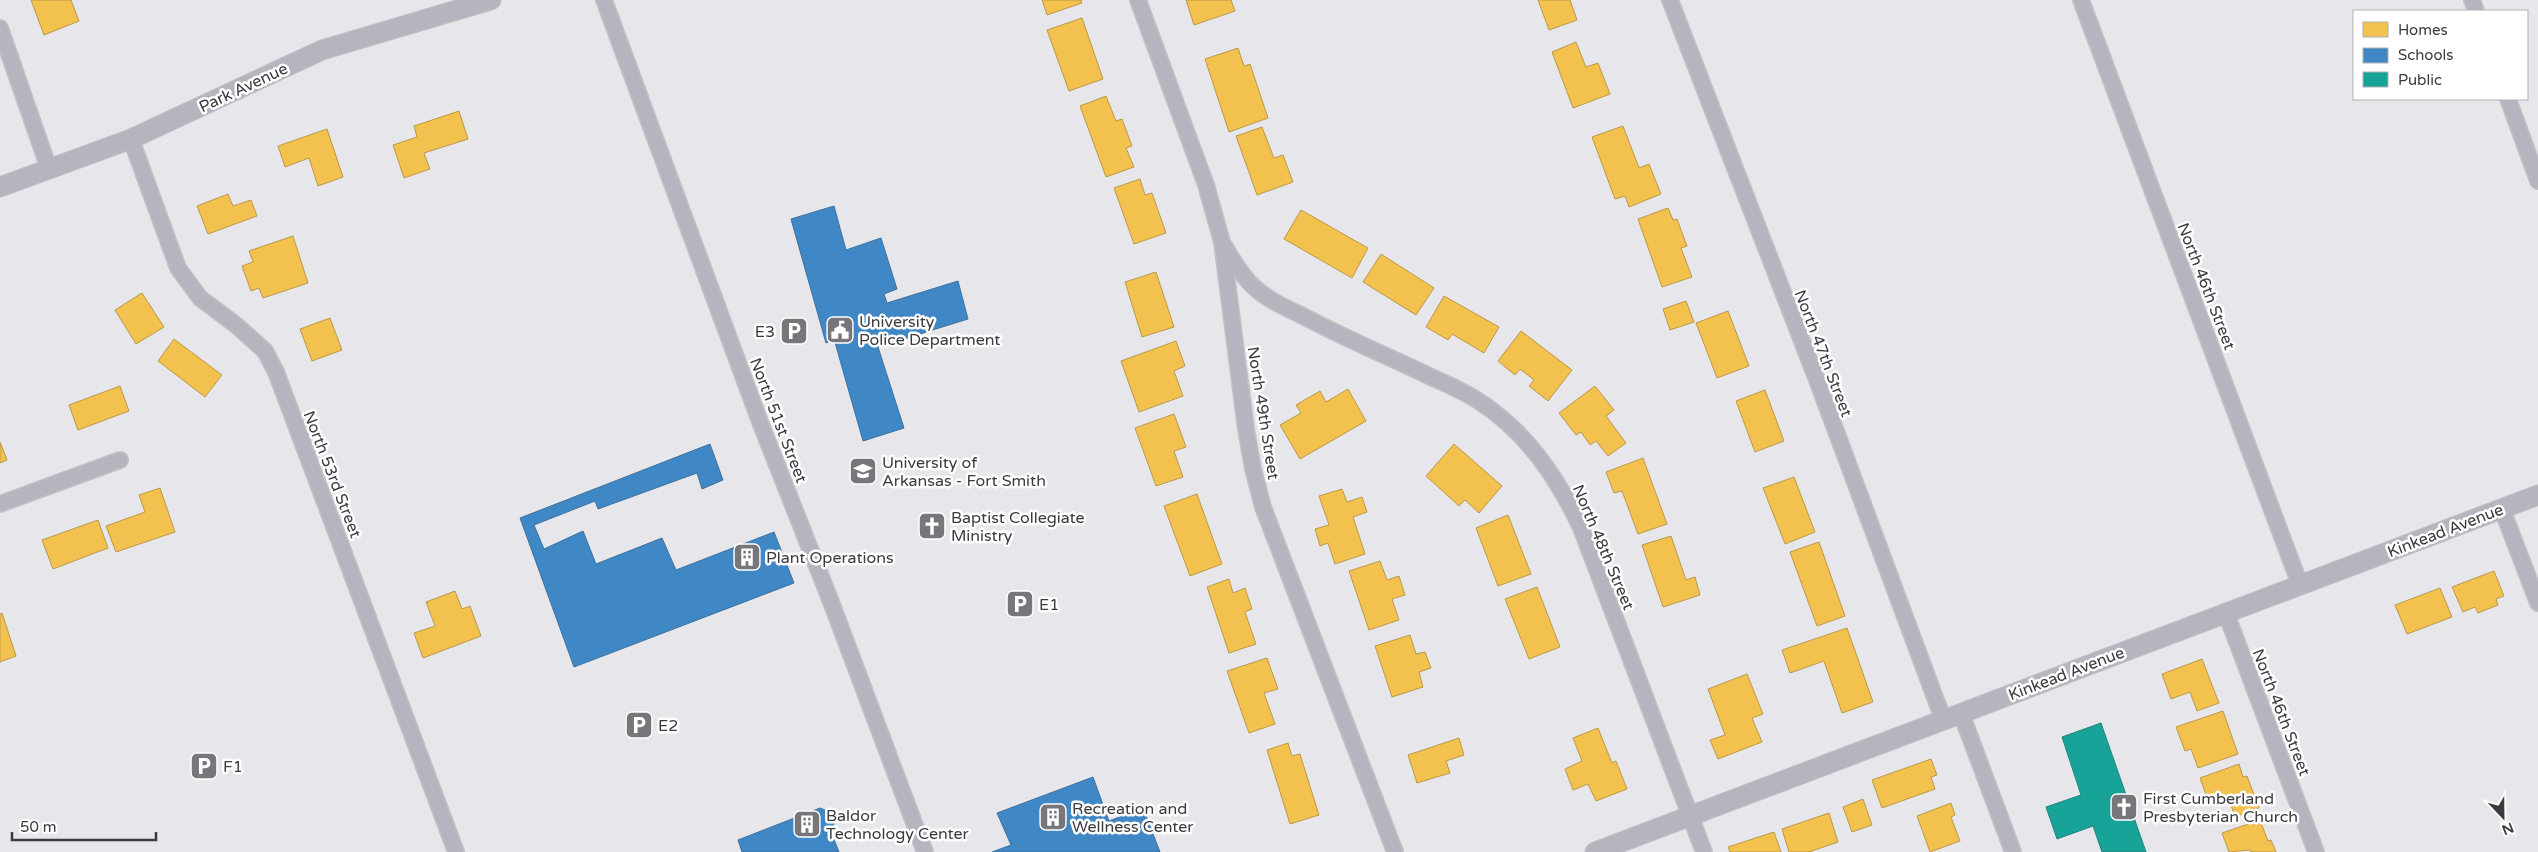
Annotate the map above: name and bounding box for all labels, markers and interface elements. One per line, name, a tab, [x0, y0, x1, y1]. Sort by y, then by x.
legend	[2353, 10, 2528, 100]
text: Homes	[2398, 21, 2448, 39]
text: Schools	[2398, 46, 2454, 64]
street label: Park Avenue	[196, 59, 291, 117]
text: Public	[2398, 71, 2442, 89]
street label: North 46th Street	[2173, 220, 2239, 353]
street label: North 47th Street	[1790, 287, 1856, 420]
place label: University Police Department	[859, 312, 1000, 350]
public building icon: University Police Department	[825, 315, 855, 345]
parking icon: E3	[779, 316, 809, 346]
place label: E3	[755, 322, 775, 342]
street label: North 49th Street	[1243, 345, 1283, 481]
street label: North 51st Street	[745, 355, 811, 486]
street label: North 53rd Street	[299, 408, 365, 541]
place label: University of Arkansas - Fort Smith	[882, 453, 1046, 491]
school or university icon: University of Arkansas - Fort Smith	[848, 456, 878, 486]
street label: North 48th Street	[1568, 482, 1639, 613]
street label: Kinkead Avenue	[2385, 500, 2506, 562]
place label: Baptist Collegiate Ministry	[951, 508, 1085, 546]
church icon: Baptist Collegiate Ministry	[917, 511, 947, 541]
building icon: Plant Operations	[732, 542, 762, 572]
place label: Plant Operations	[766, 548, 894, 568]
parking icon: E1	[1005, 589, 1035, 619]
place label: E1	[1039, 595, 1059, 615]
street label: Kinkead Avenue	[2006, 643, 2127, 705]
street label: North 46th Street	[2248, 646, 2314, 779]
parking icon: E2	[624, 710, 654, 740]
place label: E2	[658, 716, 678, 736]
parking icon: F1	[189, 751, 219, 781]
place label: F1	[223, 757, 243, 777]
place label: First Cumberland Presbyterian Church	[2143, 789, 2298, 827]
church icon: First Cumberland Presbyterian Church	[2109, 792, 2139, 822]
north arrow	[2478, 792, 2528, 842]
place label: Recreation and Wellness Center	[1072, 799, 1194, 837]
building icon: Recreation and Wellness Center	[1038, 802, 1068, 832]
place label: Baldor Technology Center	[826, 806, 970, 844]
building icon: Baldor Technology Center	[792, 809, 822, 839]
scale bar	[12, 810, 156, 842]
text: 50 m	[20, 818, 57, 836]
text: N	[2499, 819, 2516, 839]

